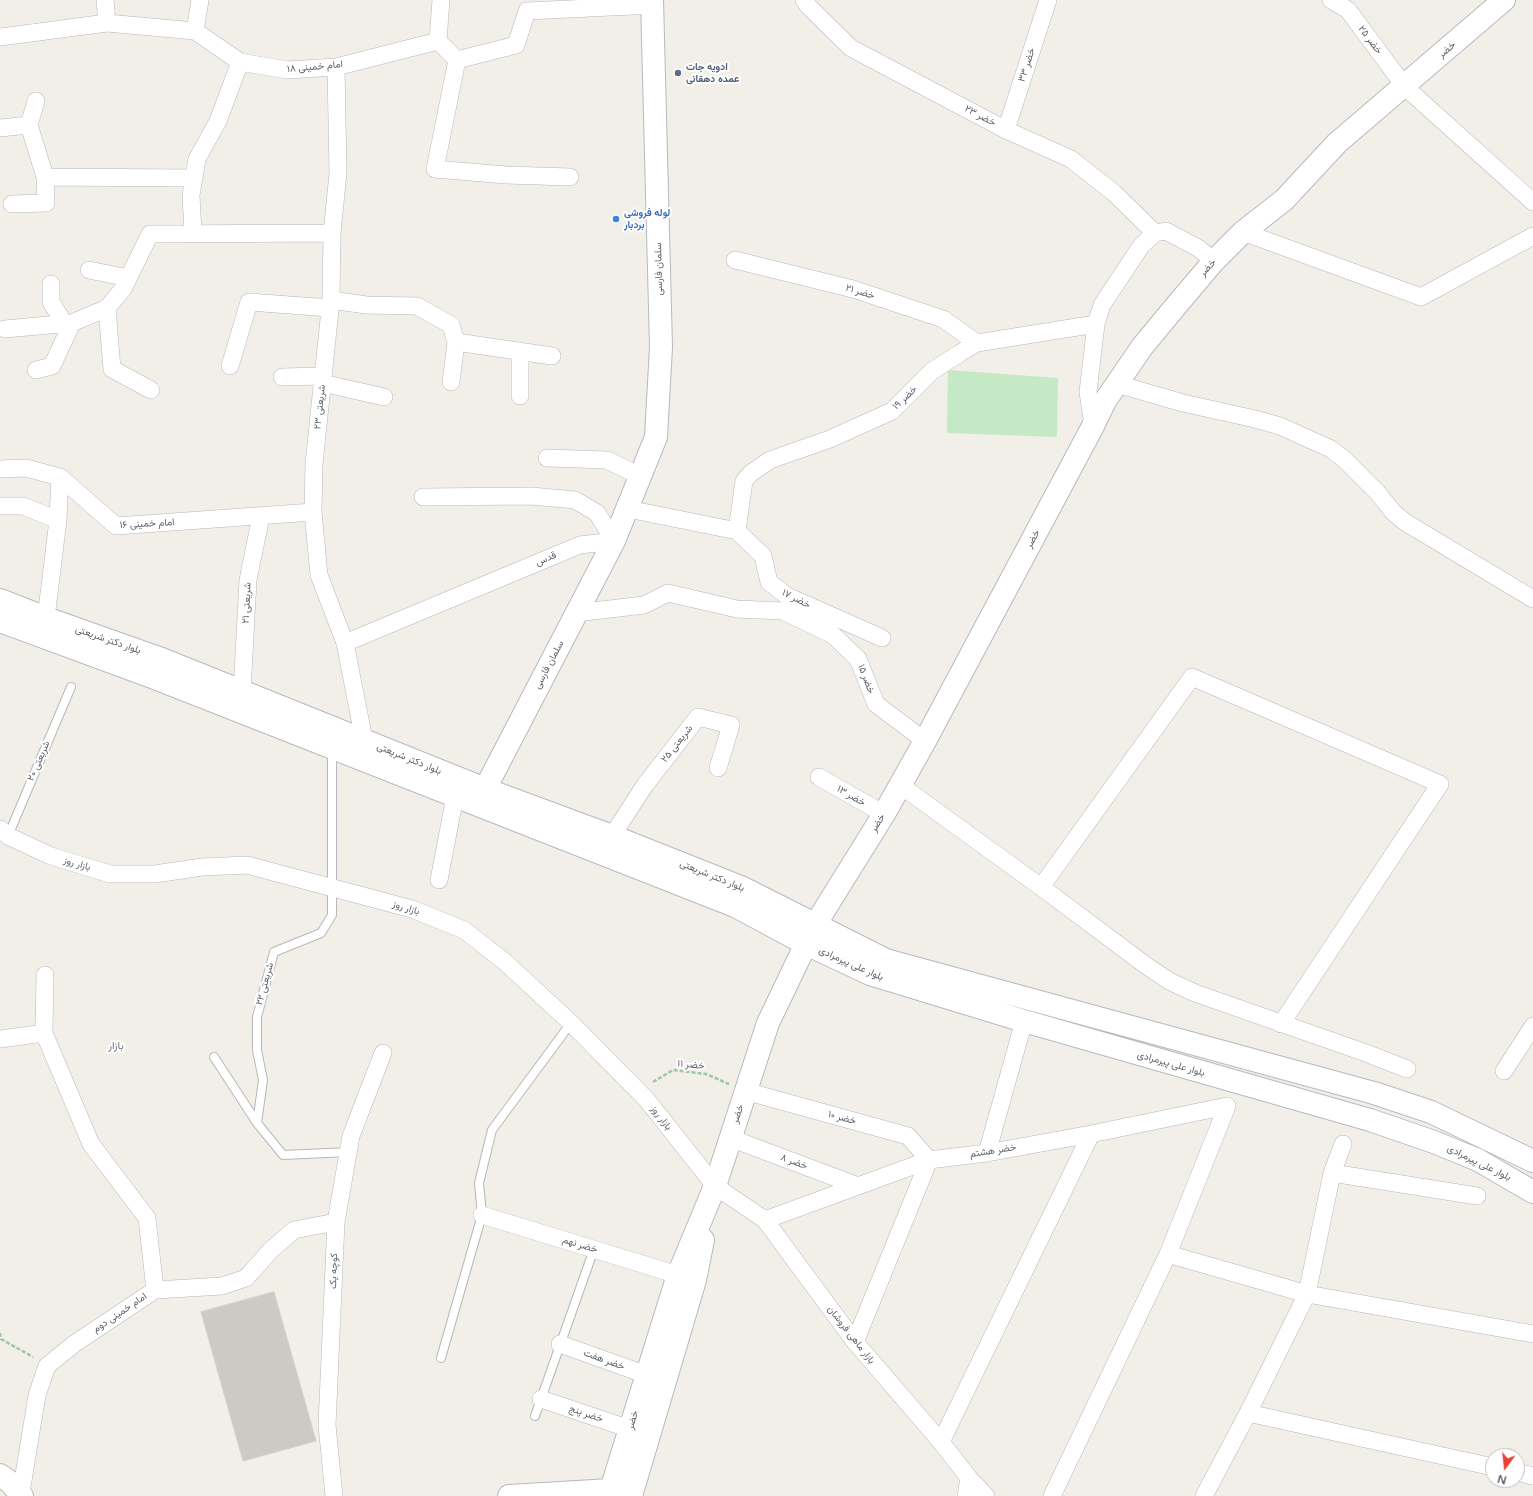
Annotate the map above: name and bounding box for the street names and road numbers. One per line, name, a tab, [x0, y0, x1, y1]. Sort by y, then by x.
street label: خضر ۲۵	[1355, 23, 1385, 57]
street label: خضر	[1436, 39, 1458, 61]
street label: خضر ۳۳	[1016, 47, 1038, 83]
street label: امام خمینی ۱۸	[287, 59, 343, 75]
street label: خضر ۲۳	[962, 103, 998, 129]
street label: سلمان فارسی	[653, 242, 665, 296]
street label: خضر	[1197, 257, 1219, 279]
street label: خضر ۲۱	[844, 282, 876, 302]
street label: خضر ۱۹	[890, 383, 920, 413]
street label: شریعتی ۲۳	[312, 384, 328, 430]
street label: امام خمینی ۱۶	[119, 517, 175, 531]
street label: خضر	[1023, 528, 1043, 550]
street label: قدس	[534, 549, 558, 569]
street label: شریعتی ۲۱	[240, 582, 254, 624]
street label: خضر ۱۷	[780, 587, 812, 611]
street label: بلوار دکتر شریعتی	[74, 623, 142, 657]
street label: سلمان فارسی	[531, 639, 567, 691]
street label: خضر ۱۵	[855, 663, 877, 695]
street label: شریعتی ۲۵	[659, 723, 695, 765]
street label: شریعتی ۲۰	[25, 739, 53, 783]
street label: بلوار دکتر شریعتی	[375, 741, 443, 777]
street label: خضر ۱۳	[834, 783, 868, 809]
street label: خضر	[868, 812, 888, 834]
street label: بازار روز	[62, 854, 92, 874]
street label: بلوار دکتر شریعتی	[678, 858, 746, 894]
street label: بازار روز	[391, 898, 421, 918]
street label: بلوار علی پیرمرادی	[817, 944, 885, 984]
street label: شریعتی ۲۲	[254, 961, 276, 1007]
street label: بلوار علی پیرمرادی	[1136, 1049, 1206, 1079]
street label: خضر ۱۱	[677, 1058, 705, 1072]
street label: بازار روز	[648, 1103, 674, 1133]
street label: خضر	[729, 1103, 747, 1125]
street label: خضر ۱۰	[827, 1108, 857, 1128]
street label: خضر هشتم	[969, 1141, 1017, 1161]
street label: بلوار علی پیرمرادی	[1445, 1142, 1513, 1184]
street label: خضر ۸	[779, 1152, 809, 1172]
street label: خضر نهم	[561, 1234, 599, 1256]
street label: کوچه یک	[327, 1253, 341, 1289]
street label: امام خمینی دوم	[91, 1291, 149, 1335]
street label: بازار ماهی فروشان	[825, 1303, 877, 1367]
street label: خضر هفت	[582, 1347, 626, 1373]
street label: خضر پنج	[567, 1403, 605, 1425]
street label: خضر	[624, 1409, 642, 1431]

